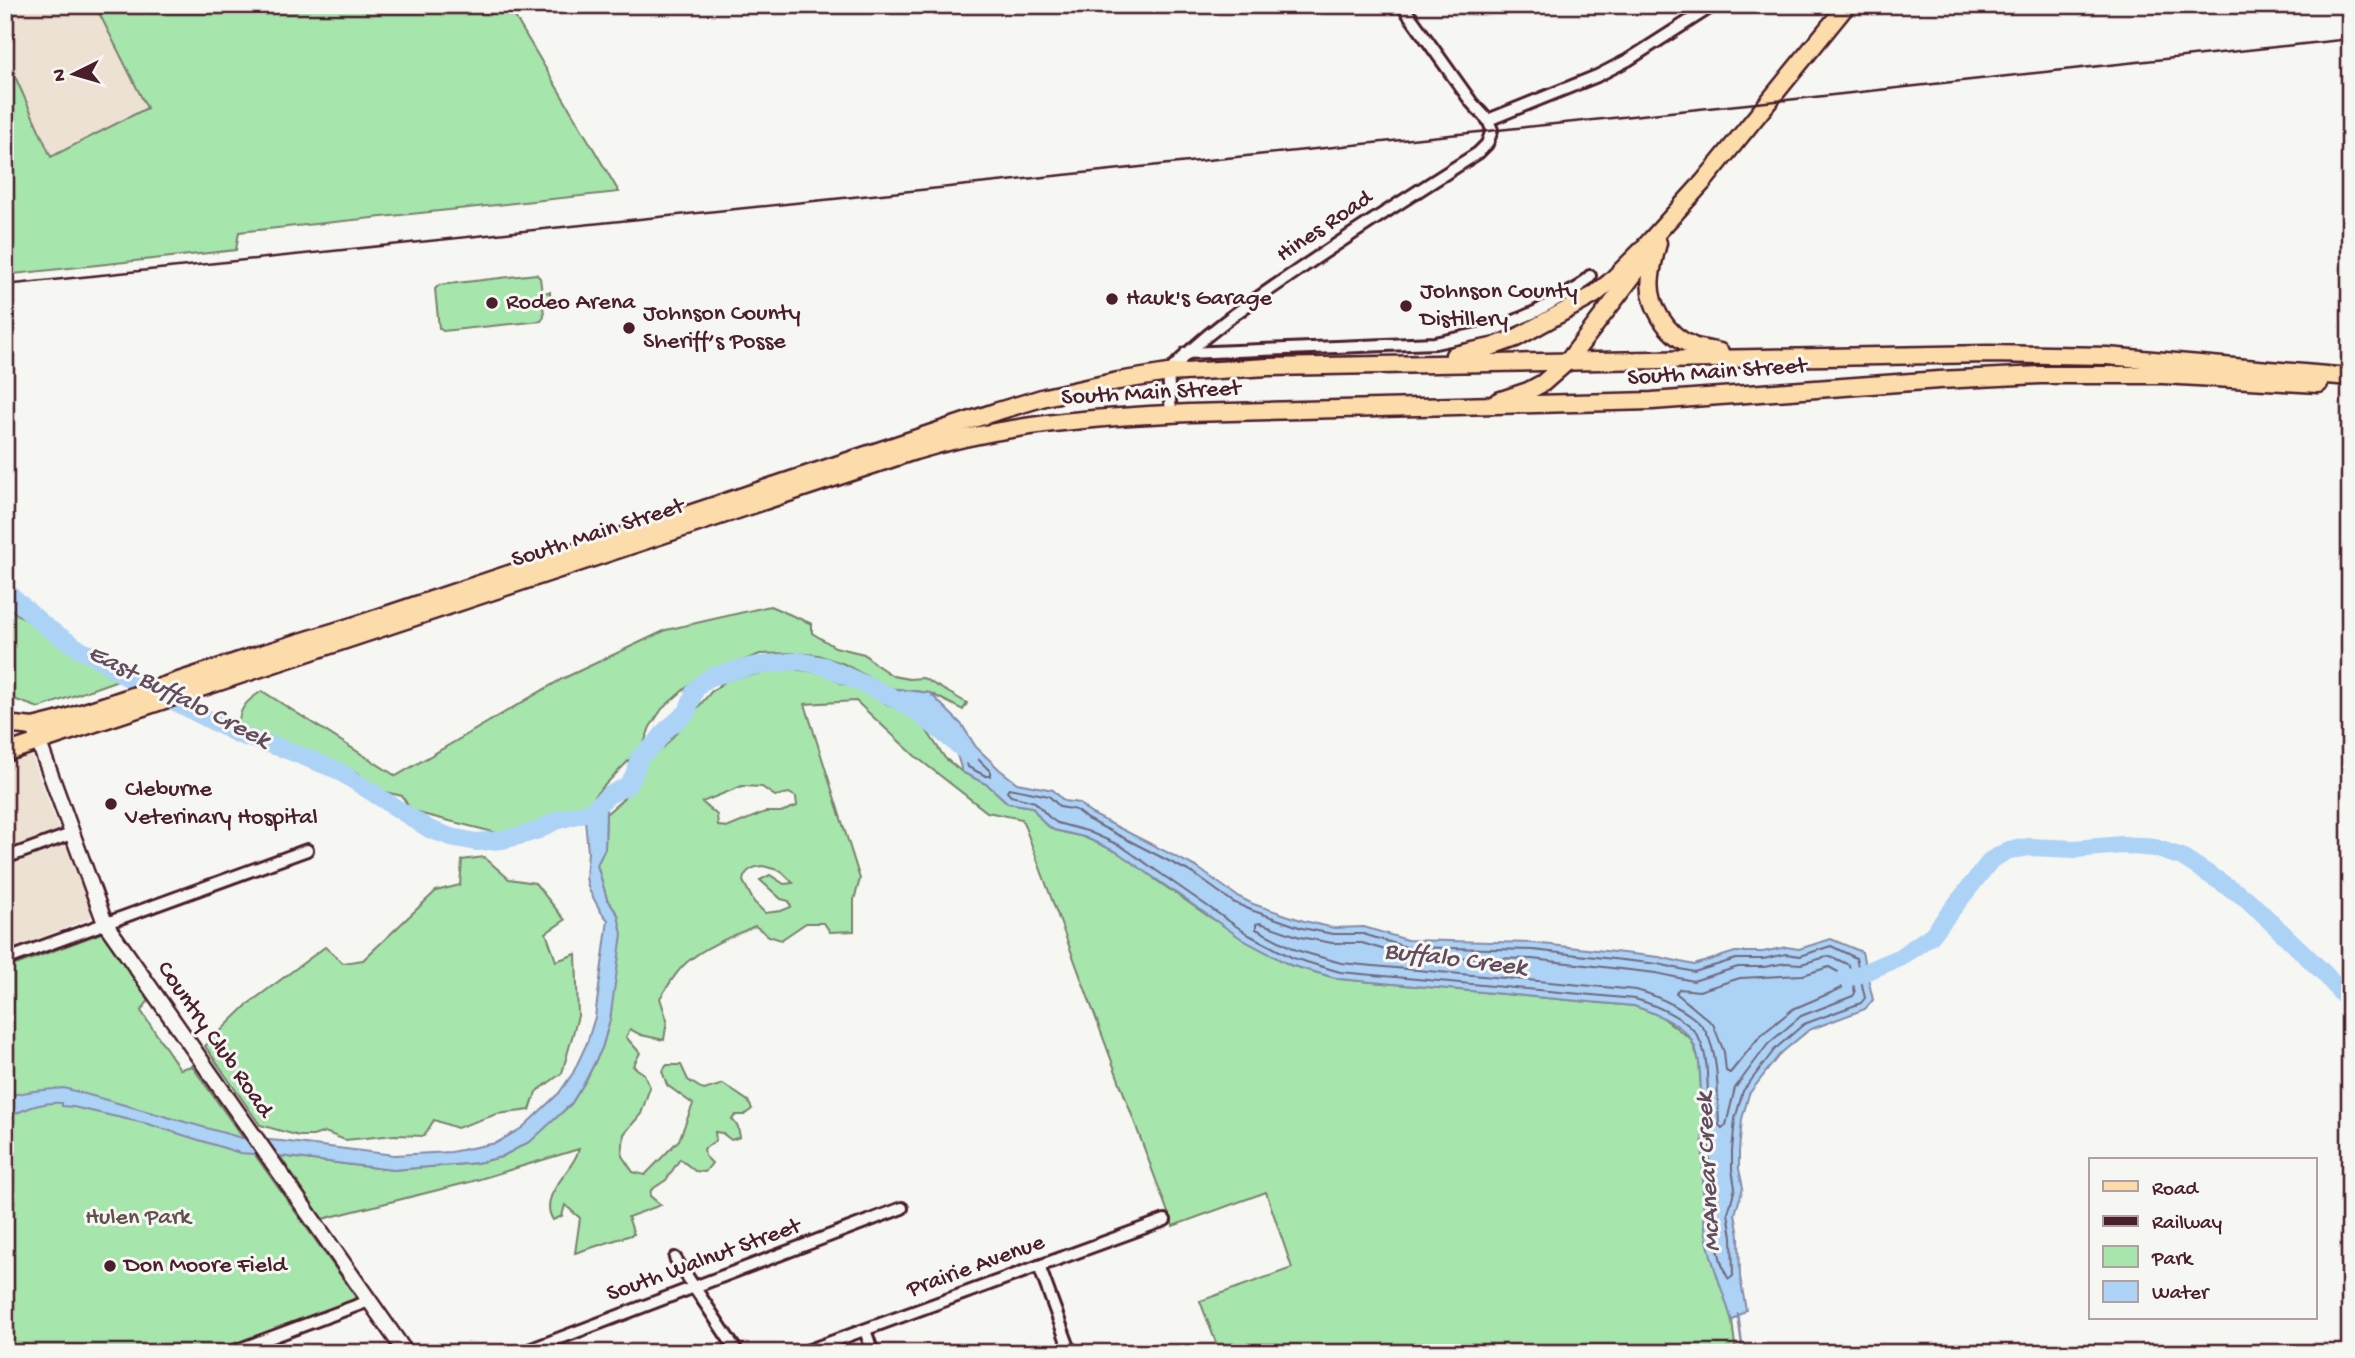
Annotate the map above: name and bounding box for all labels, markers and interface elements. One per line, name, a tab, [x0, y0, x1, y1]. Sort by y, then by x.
north arrow	[38, 38, 108, 108]
text: N	[49, 68, 73, 82]
street label: Hines Road	[1271, 183, 1380, 270]
place label: Johnson County Distillery	[1418, 278, 1578, 335]
place label: Hauk's Garage	[1126, 285, 1273, 314]
place label: Rodeo Arena	[506, 289, 636, 318]
marker: Hauk's Garage	[1104, 291, 1120, 307]
marker: Rodeo Arena	[484, 295, 500, 311]
marker: Johnson County Distillery	[1398, 298, 1414, 314]
place label: Johnson County Sheriff’s Posse	[643, 300, 801, 357]
marker: Johnson County Sheriff’s Posse	[621, 320, 637, 336]
street label: South Main Street	[1626, 352, 1810, 394]
street label: South Main Street	[1061, 375, 1244, 413]
street label: South Main Street	[508, 492, 690, 576]
water label: East Buffalo Creek	[82, 639, 276, 758]
place label: Cleburne Veterinary Hospital	[124, 776, 318, 833]
marker: Cleburne Veterinary Hospital	[103, 796, 119, 812]
water label: Buffalo Creek	[1382, 937, 1530, 985]
street label: Country Club Road	[149, 956, 280, 1125]
water label: McAnear Creek	[1690, 1089, 1730, 1252]
legend	[2089, 1158, 2316, 1320]
text: Road	[2152, 1178, 2200, 1203]
park label: Hulen Park	[85, 1204, 193, 1233]
street label: South Walnut Street	[603, 1212, 807, 1310]
text: Railway	[2152, 1212, 2222, 1237]
street label: Prairie Avenue	[902, 1229, 1049, 1306]
text: Park	[2151, 1248, 2195, 1273]
place label: Don Moore Field	[122, 1252, 288, 1281]
marker: Don Moore Field	[102, 1258, 118, 1274]
text: Water	[2152, 1282, 2210, 1307]

